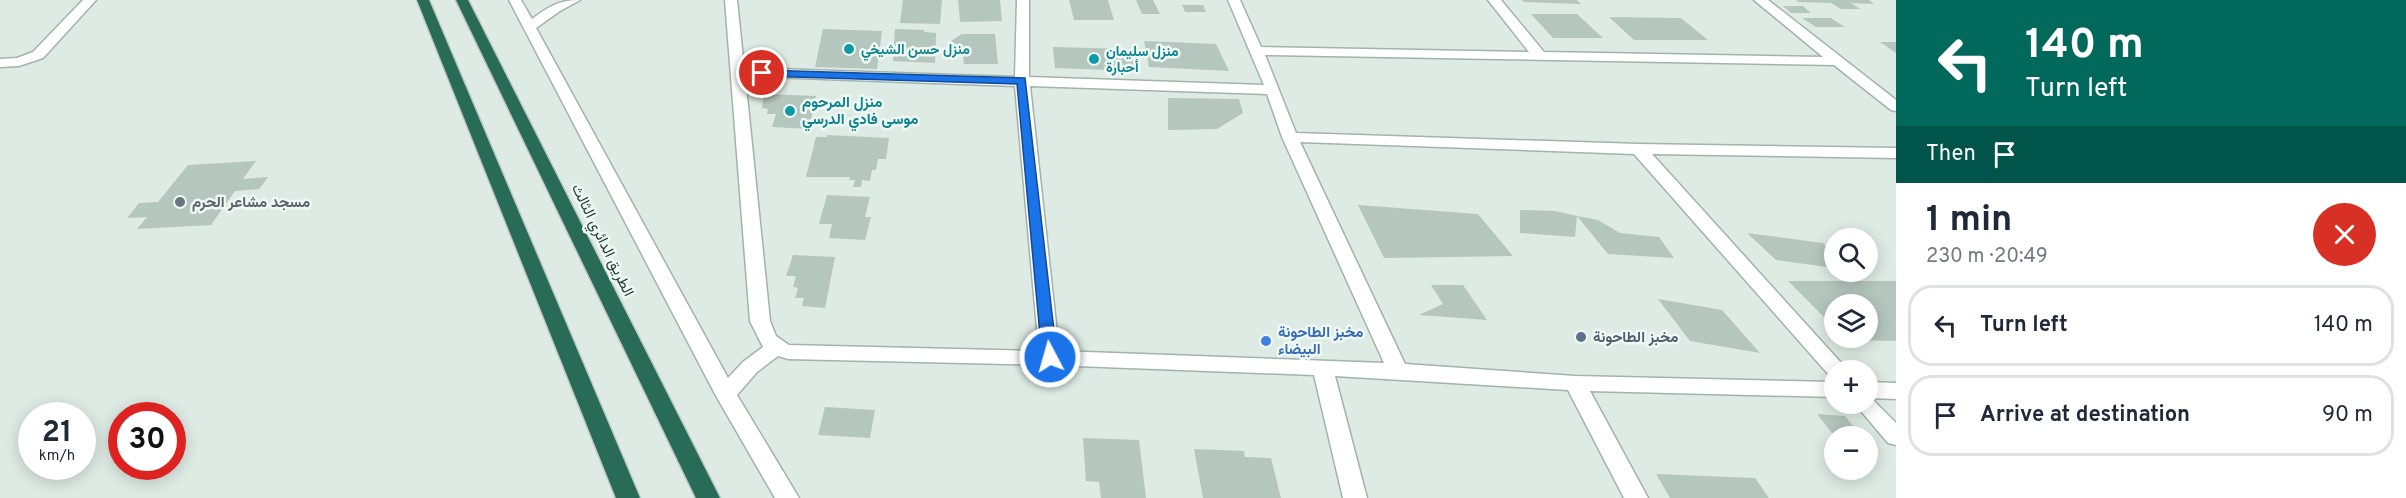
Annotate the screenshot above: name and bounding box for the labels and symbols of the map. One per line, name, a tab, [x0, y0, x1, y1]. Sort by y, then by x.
marker: منزل حسن الشيخي	[842, 42, 856, 56]
place label: منزل حسن الشيخي	[861, 42, 970, 61]
place label: منزل سليمان أحبارة	[1106, 44, 1179, 77]
pin	[736, 47, 787, 98]
marker: منزل سليمان أحبارة	[1087, 52, 1101, 66]
place label: منزل المرحوم موسى فادي الدرسي	[802, 94, 918, 132]
marker: منزل المرحوم موسى فادي الدرسي	[783, 104, 797, 118]
street label: الطريق الدائري الثالث	[564, 181, 637, 301]
place label: مسجد مشاعر الحرم	[192, 194, 310, 213]
marker: مسجد مشاعر الحرم	[173, 195, 187, 209]
place label: مخبز الطاحونة البيضاء	[1278, 324, 1363, 360]
position arrow	[1018, 325, 1082, 389]
place label: مخبز الطاحونة	[1593, 329, 1678, 348]
marker: مخبز الطاحونة	[1574, 330, 1588, 344]
marker: مخبز الطاحونة البيضاء	[1259, 334, 1273, 348]
speed limit sign: 30	[108, 402, 186, 480]

